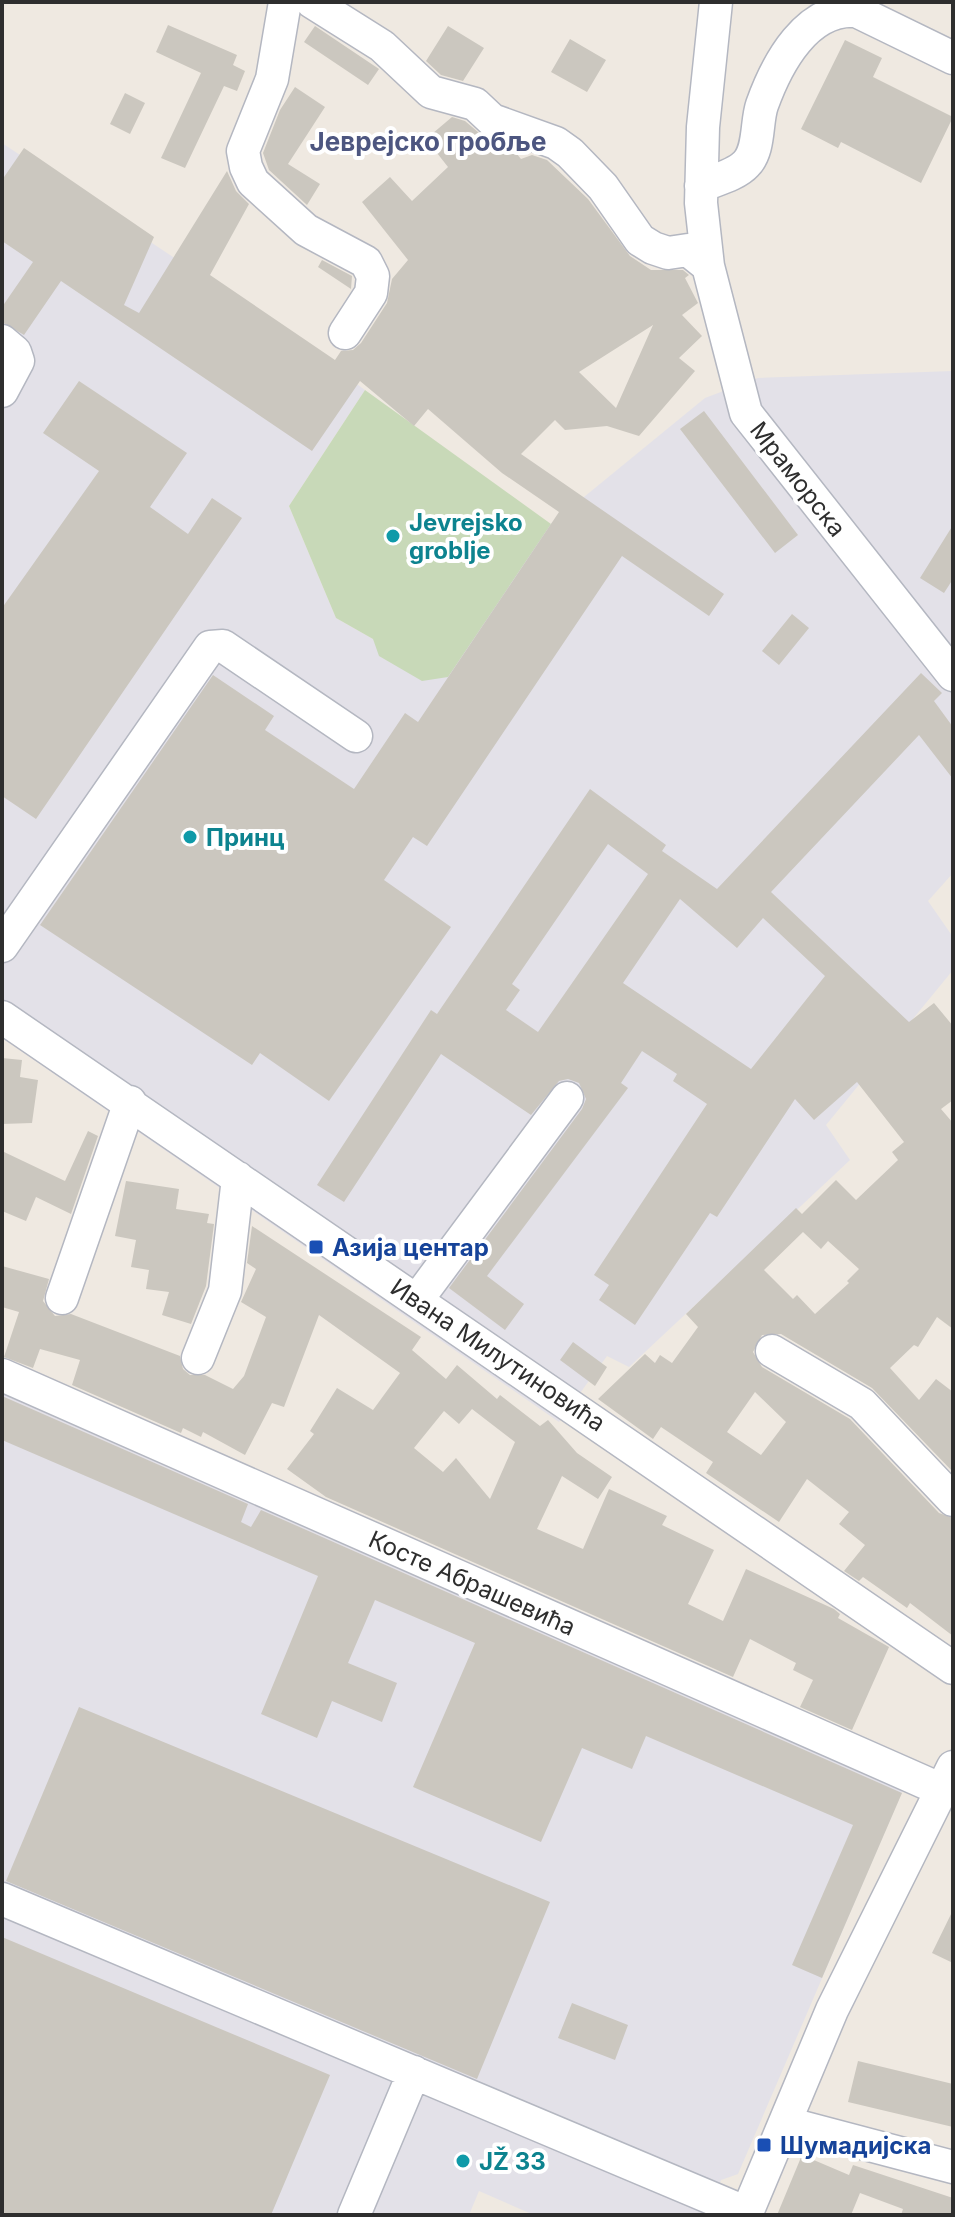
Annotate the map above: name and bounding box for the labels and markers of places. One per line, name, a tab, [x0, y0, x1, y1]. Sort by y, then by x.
place label: Jevrejsko groblje	[409, 508, 523, 565]
marker: Jevrejsko groblje	[384, 527, 402, 545]
place label: Принц	[206, 823, 285, 852]
marker: Принц	[181, 828, 199, 846]
place label: Азија центар	[332, 1233, 489, 1262]
marker: Азија центар	[307, 1238, 325, 1256]
place label: Шумадијска	[780, 2131, 931, 2160]
marker: Шумадијска	[755, 2136, 773, 2154]
place label: JŽ 33	[479, 2146, 546, 2176]
marker: JŽ 33	[454, 2152, 472, 2170]

